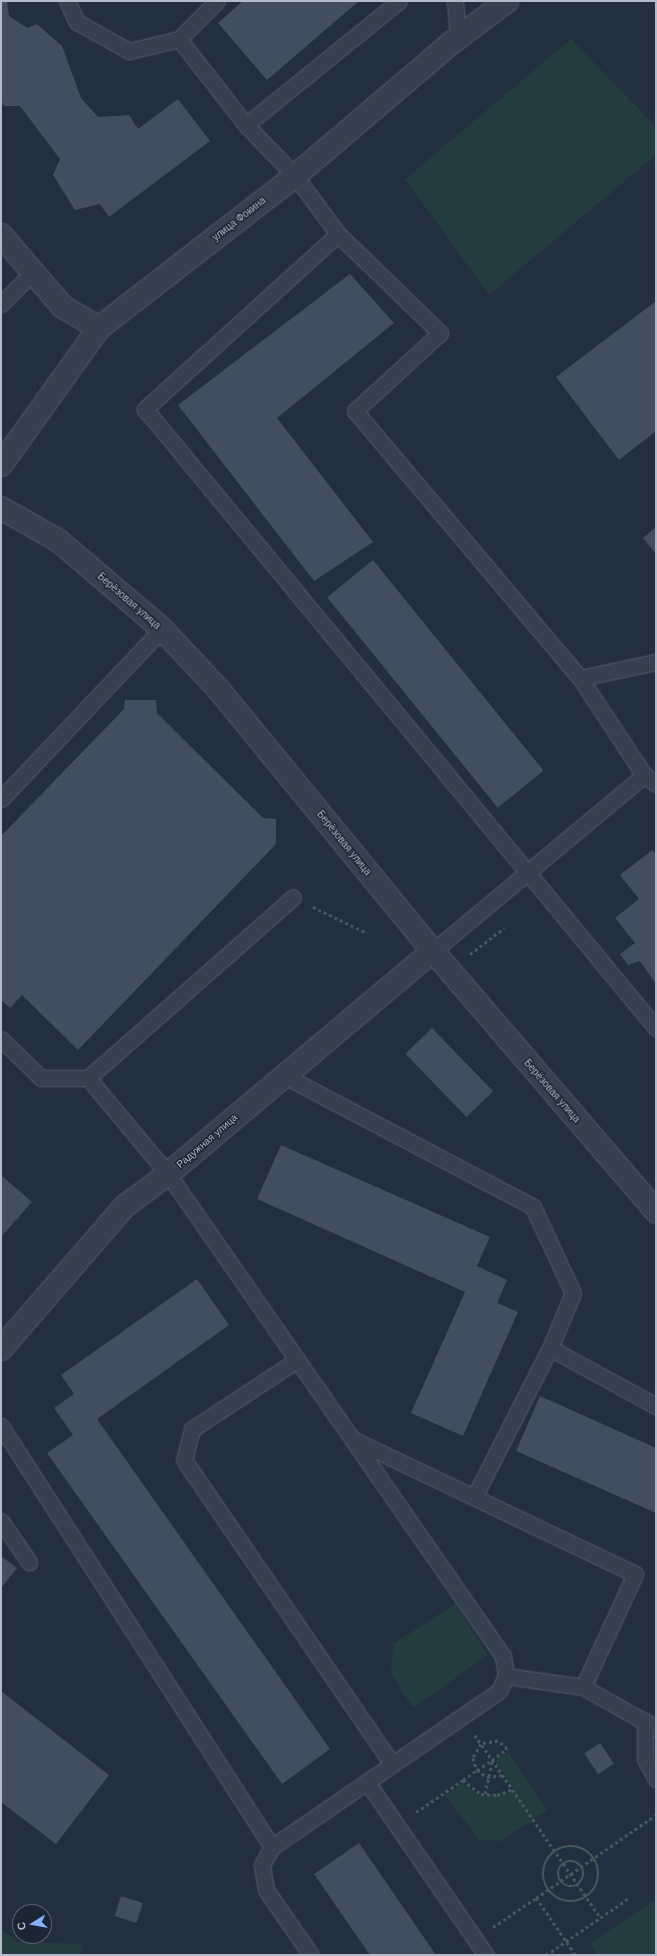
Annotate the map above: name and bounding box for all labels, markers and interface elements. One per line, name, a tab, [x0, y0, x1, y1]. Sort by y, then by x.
street label: улица Фокина	[210, 194, 268, 244]
street label: Берёзовая улица	[95, 570, 163, 632]
street label: Берёзовая улица	[314, 808, 374, 878]
street label: Берёзовая улица	[521, 1057, 583, 1125]
street label: Радужная улица	[174, 1111, 240, 1171]
north arrow	[12, 1904, 52, 1944]
text: С	[15, 1921, 28, 1931]

